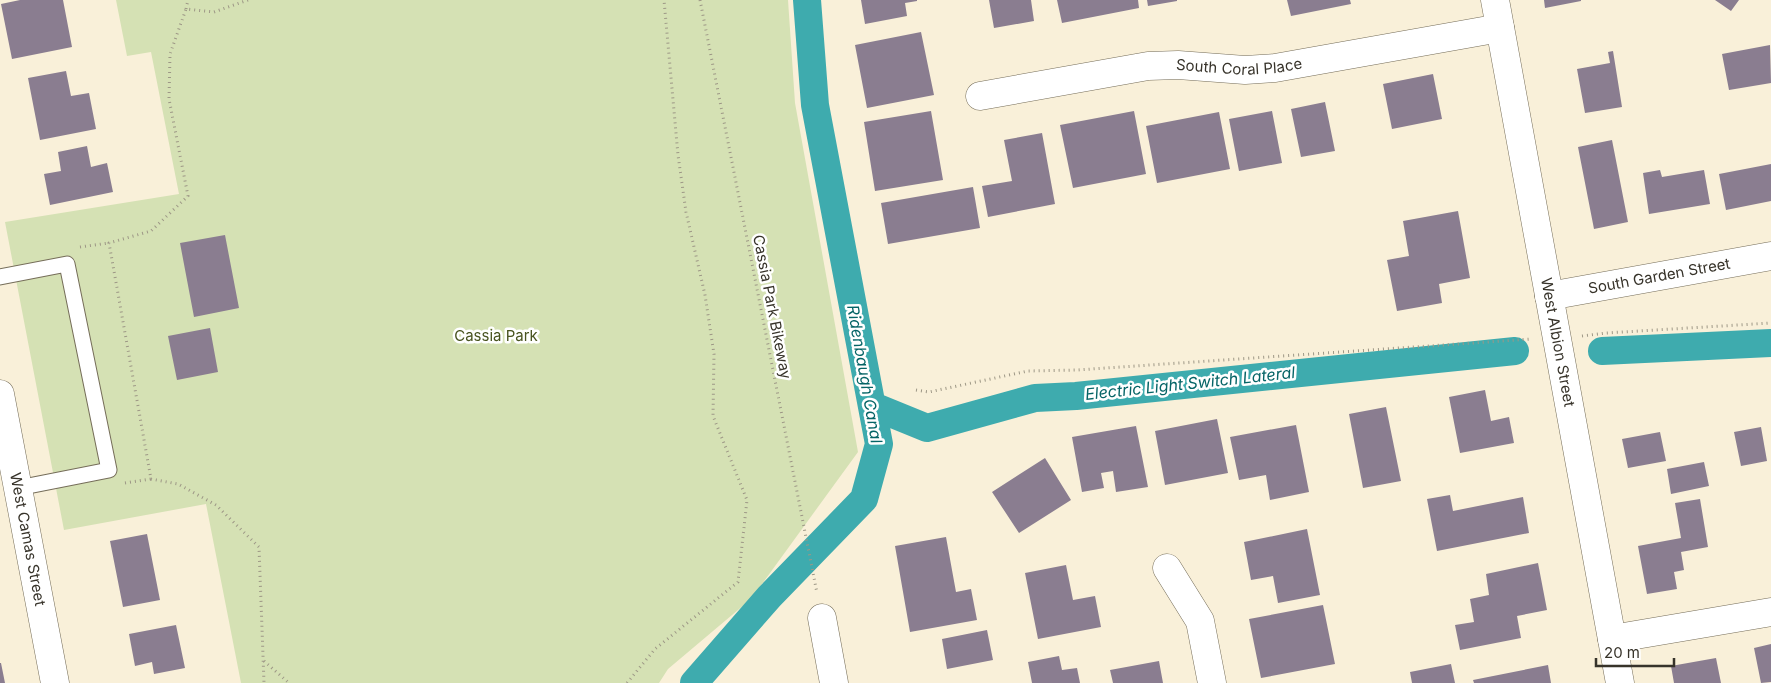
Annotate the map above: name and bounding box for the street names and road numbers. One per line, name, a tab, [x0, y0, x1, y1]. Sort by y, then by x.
street label: South Coral Place	[1175, 53, 1303, 79]
street label: Cassia Park Bikeway	[749, 233, 796, 381]
street label: South Garden Street	[1587, 254, 1732, 298]
street label: West Albion Street	[1537, 276, 1579, 409]
street label: West Camas Street	[6, 471, 50, 608]

